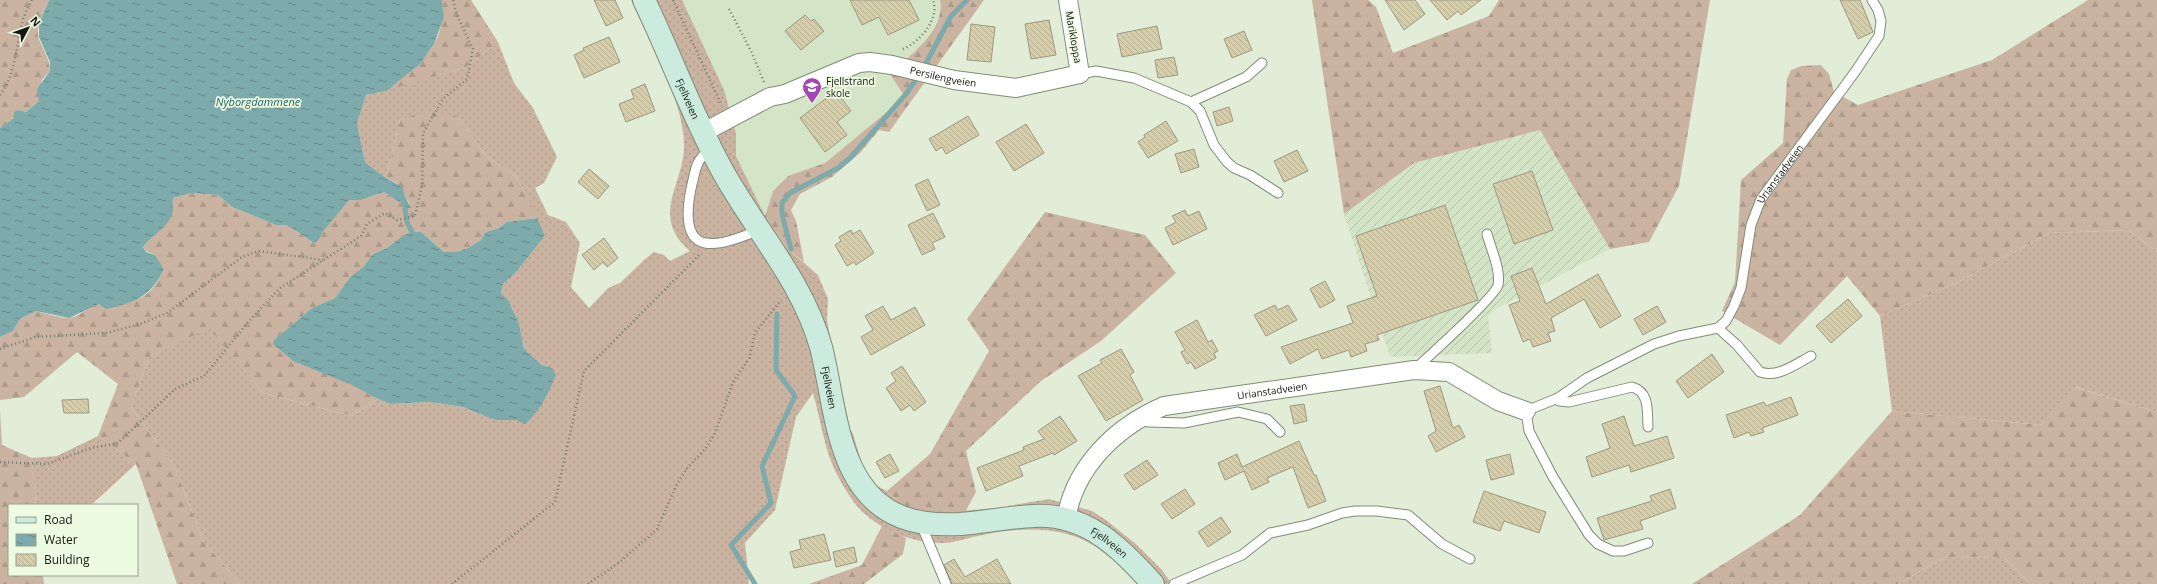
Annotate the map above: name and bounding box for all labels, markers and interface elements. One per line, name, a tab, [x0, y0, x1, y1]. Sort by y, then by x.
north arrow	[8, 8, 48, 48]
street label: Marikloppa	[1063, 10, 1085, 64]
text: N	[27, 13, 45, 29]
street label: Persilengveien	[909, 63, 977, 90]
place label: Fjellstrand skole	[826, 74, 875, 100]
street label: Fjellveien	[673, 76, 703, 121]
school or university icon: Fjellstrand skole	[801, 76, 823, 104]
water label: Nyborgdammene	[216, 94, 301, 109]
street label: Urianstadveien	[1753, 141, 1806, 205]
street label: Fjellveien	[818, 365, 840, 410]
street label: Urianstadveien	[1236, 378, 1308, 402]
legend	[8, 504, 138, 576]
text: Road	[44, 511, 73, 528]
street label: Fjellveien	[1088, 524, 1131, 561]
text: Water	[44, 531, 78, 548]
text: Building	[44, 551, 90, 568]

